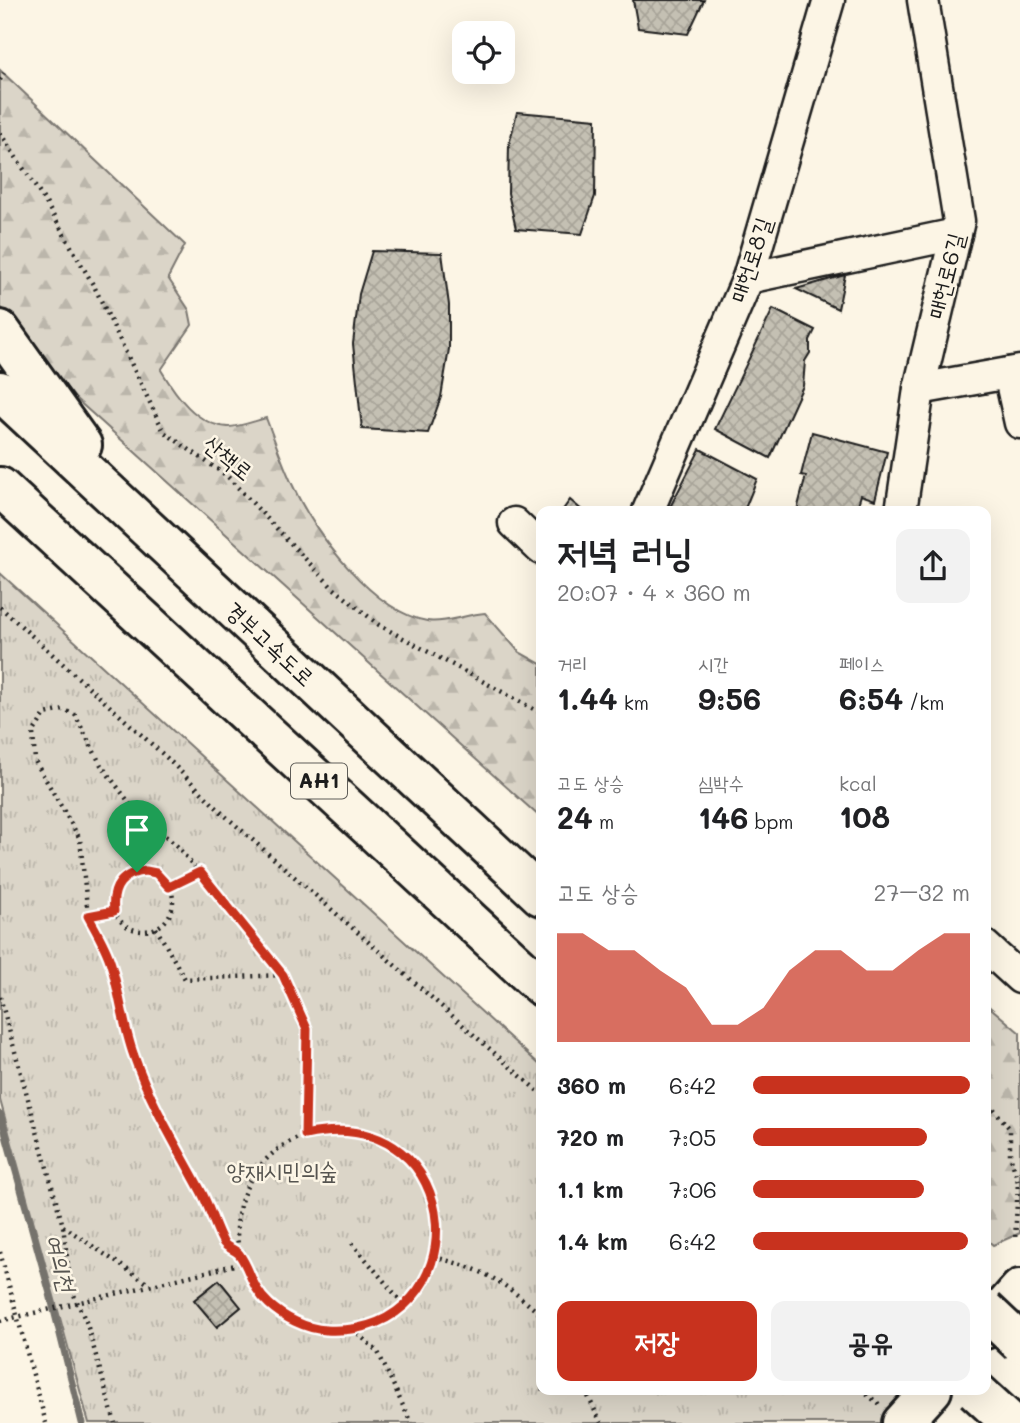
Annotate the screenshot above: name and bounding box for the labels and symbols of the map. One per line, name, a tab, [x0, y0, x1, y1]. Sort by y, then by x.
street label: 매헌로8길	[722, 213, 778, 306]
street label: 매헌로6길	[920, 229, 970, 322]
street label: 산책로	[198, 428, 260, 486]
street label: 경부고속도로	[220, 594, 322, 692]
road number: AH1	[291, 764, 347, 798]
pin	[107, 800, 167, 872]
park label: 양재시민의숲	[226, 1155, 338, 1185]
water label: 여의천	[39, 1231, 85, 1297]

